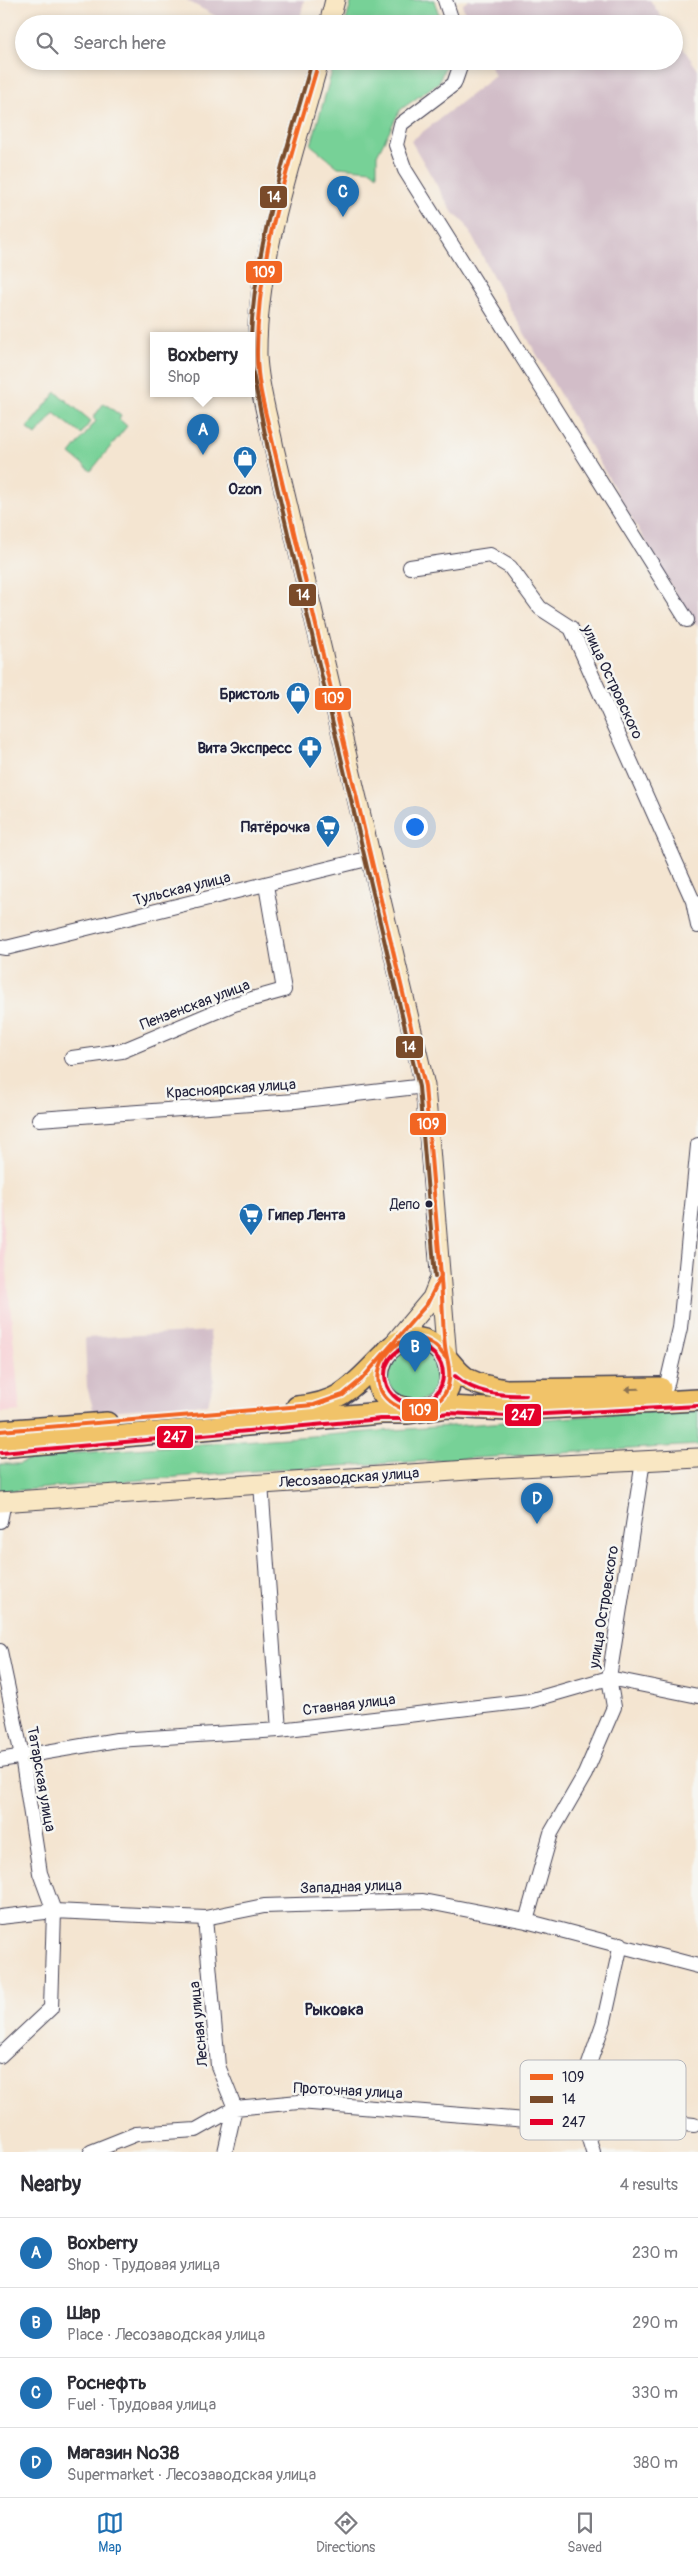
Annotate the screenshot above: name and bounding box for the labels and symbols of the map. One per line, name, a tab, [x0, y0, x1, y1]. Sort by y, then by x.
pin: C	[327, 176, 359, 217]
line badge: 14	[259, 185, 288, 209]
text: 14	[267, 189, 282, 206]
line badge: 109	[245, 260, 283, 284]
text: 109	[253, 264, 275, 281]
pin: A	[187, 414, 219, 455]
shop icon: Ozon	[232, 445, 258, 479]
place label: Ozon	[228, 480, 262, 499]
line badge: 14	[288, 583, 317, 607]
text: 14	[296, 587, 311, 604]
street label: улица Островского	[577, 621, 647, 742]
shop icon: Бристоль	[285, 681, 311, 715]
place label: Бристоль	[220, 685, 280, 704]
line badge: 109	[314, 687, 352, 711]
text: 109	[322, 690, 344, 707]
pharmacy icon: Вита Экспресс	[297, 735, 323, 769]
place label: Вита Экспресс	[197, 739, 292, 758]
supermarket icon: Пятёрочка	[315, 814, 341, 848]
your location	[402, 814, 428, 840]
place label: Пятёрочка	[241, 818, 310, 837]
street label: Тульская улица	[131, 868, 233, 910]
street label: Пензенская улица	[137, 975, 253, 1035]
line badge: 14	[395, 1035, 424, 1059]
text: 14	[402, 1039, 417, 1056]
street label: Красноярская улица	[166, 1075, 297, 1103]
line badge: 109	[409, 1112, 447, 1136]
text: 109	[417, 1116, 439, 1133]
place label: Депо	[389, 1196, 420, 1213]
marker: Депо	[424, 1199, 434, 1209]
supermarket icon: Гипер Лента	[238, 1202, 264, 1236]
place label: Гипер Лента	[268, 1206, 346, 1225]
pin: B	[399, 1331, 431, 1372]
one-way arrow	[624, 1385, 640, 1393]
line badge: 109	[401, 1398, 439, 1422]
text: 109	[409, 1402, 431, 1419]
line badge: 247	[504, 1403, 542, 1427]
text: 247	[511, 1407, 535, 1424]
line badge: 247	[156, 1425, 194, 1449]
text: 247	[163, 1429, 187, 1446]
street label: Лесозаводская улица	[277, 1464, 420, 1492]
pin: D	[521, 1483, 553, 1524]
street label: улица Островского	[585, 1544, 623, 1671]
street label: Ставная улица	[302, 1690, 396, 1720]
street label: Татарская улица	[22, 1725, 60, 1833]
street label: Западная улица	[300, 1876, 402, 1898]
street label: Лесная улица	[185, 1980, 213, 2069]
district label: Рыковка	[305, 2000, 364, 2020]
legend	[520, 2060, 686, 2140]
text: 109	[562, 2069, 584, 2086]
street label: Проточная улица	[293, 2079, 403, 2103]
text: 14	[562, 2091, 576, 2108]
text: 247	[562, 2114, 586, 2131]

